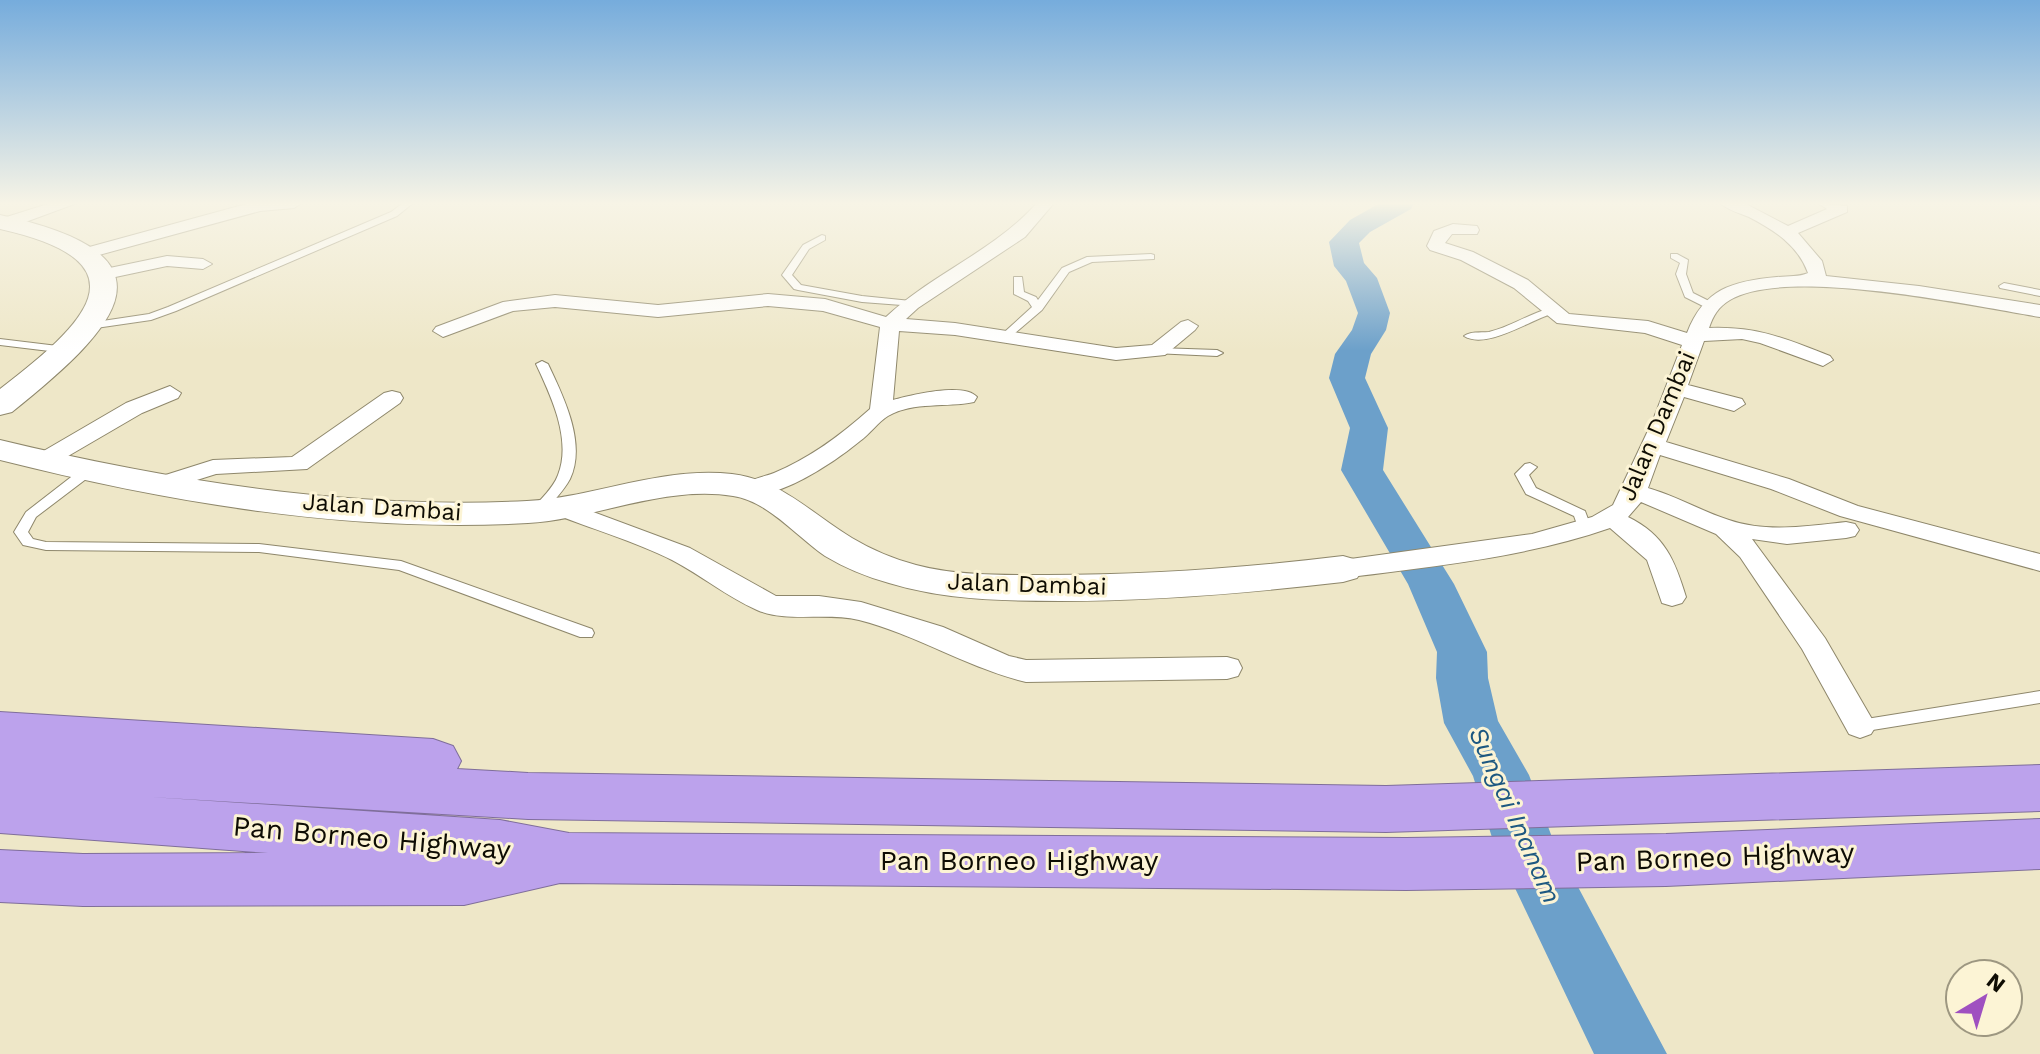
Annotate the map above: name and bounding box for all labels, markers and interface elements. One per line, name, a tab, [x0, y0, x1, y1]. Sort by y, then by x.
street label: Jalan Dambai	[1613, 347, 1701, 505]
street label: Jalan Dambai	[301, 487, 463, 527]
street label: Jalan Dambai	[947, 567, 1107, 601]
water label: Sungai Inanam	[1463, 722, 1567, 908]
street label: Pan Borneo Highway	[232, 809, 513, 867]
street label: Pan Borneo Highway	[1575, 836, 1855, 878]
street label: Pan Borneo Highway	[880, 844, 1159, 877]
north arrow	[1944, 958, 2024, 1038]
text: N	[1982, 968, 2010, 998]

